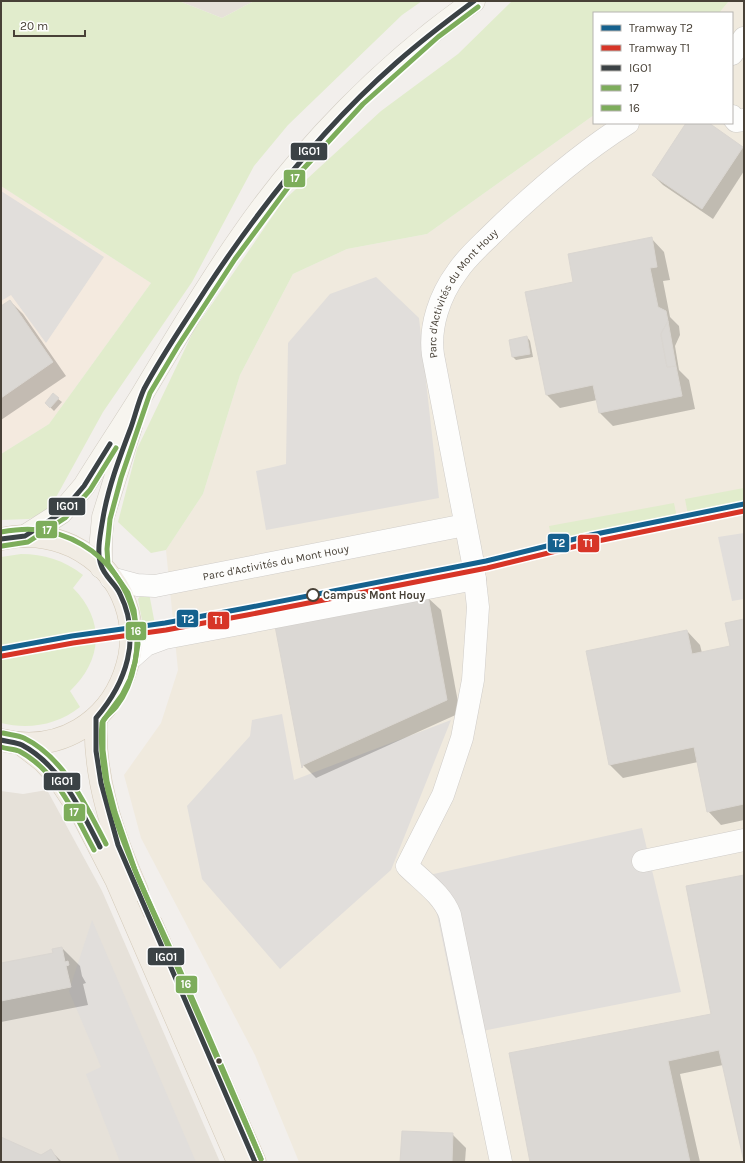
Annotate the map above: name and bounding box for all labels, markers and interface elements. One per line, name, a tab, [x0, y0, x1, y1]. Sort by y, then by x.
scale bar	[14, 12, 85, 38]
legend	[593, 12, 733, 124]
text: 20 m	[20, 19, 48, 33]
text: Tramway T2	[629, 21, 693, 35]
text: Tramway T1	[629, 41, 690, 55]
text: IGO1	[629, 61, 652, 75]
text: 17	[629, 81, 639, 95]
text: 16	[629, 101, 640, 115]
line badge: IGO1	[290, 142, 328, 161]
text: IGO1	[298, 145, 320, 158]
line badge: 17	[283, 169, 306, 188]
text: 17	[290, 172, 300, 185]
street label: Parc d'Activités du Mont Houy	[426, 226, 500, 360]
line badge: IGO1	[48, 497, 86, 516]
text: IGO1	[56, 500, 78, 513]
line badge: 17	[35, 520, 58, 539]
text: 17	[42, 524, 52, 537]
line badge: T2	[547, 533, 570, 553]
line badge: T1	[577, 534, 600, 553]
text: T2	[553, 537, 566, 550]
text: T1	[583, 537, 593, 550]
street label: Parc d'Activités du Mont Houy	[202, 542, 350, 583]
marker: Campus Mont Houy	[306, 588, 320, 602]
place label: Campus Mont Houy	[323, 589, 426, 602]
line badge: T2	[176, 609, 199, 628]
line badge: T1	[207, 611, 230, 630]
text: T2	[182, 613, 195, 626]
text: T1	[213, 614, 223, 627]
line badge: 16	[125, 621, 147, 641]
text: 16	[131, 625, 142, 638]
line badge: IGO1	[43, 772, 81, 791]
text: IGO1	[51, 775, 73, 788]
line badge: 17	[63, 803, 86, 822]
text: 17	[69, 806, 79, 819]
line badge: IGO1	[147, 947, 185, 966]
text: IGO1	[155, 951, 177, 964]
line badge: 16	[175, 975, 198, 994]
text: 16	[181, 978, 192, 991]
unlabelled marker	[214, 1056, 224, 1066]

